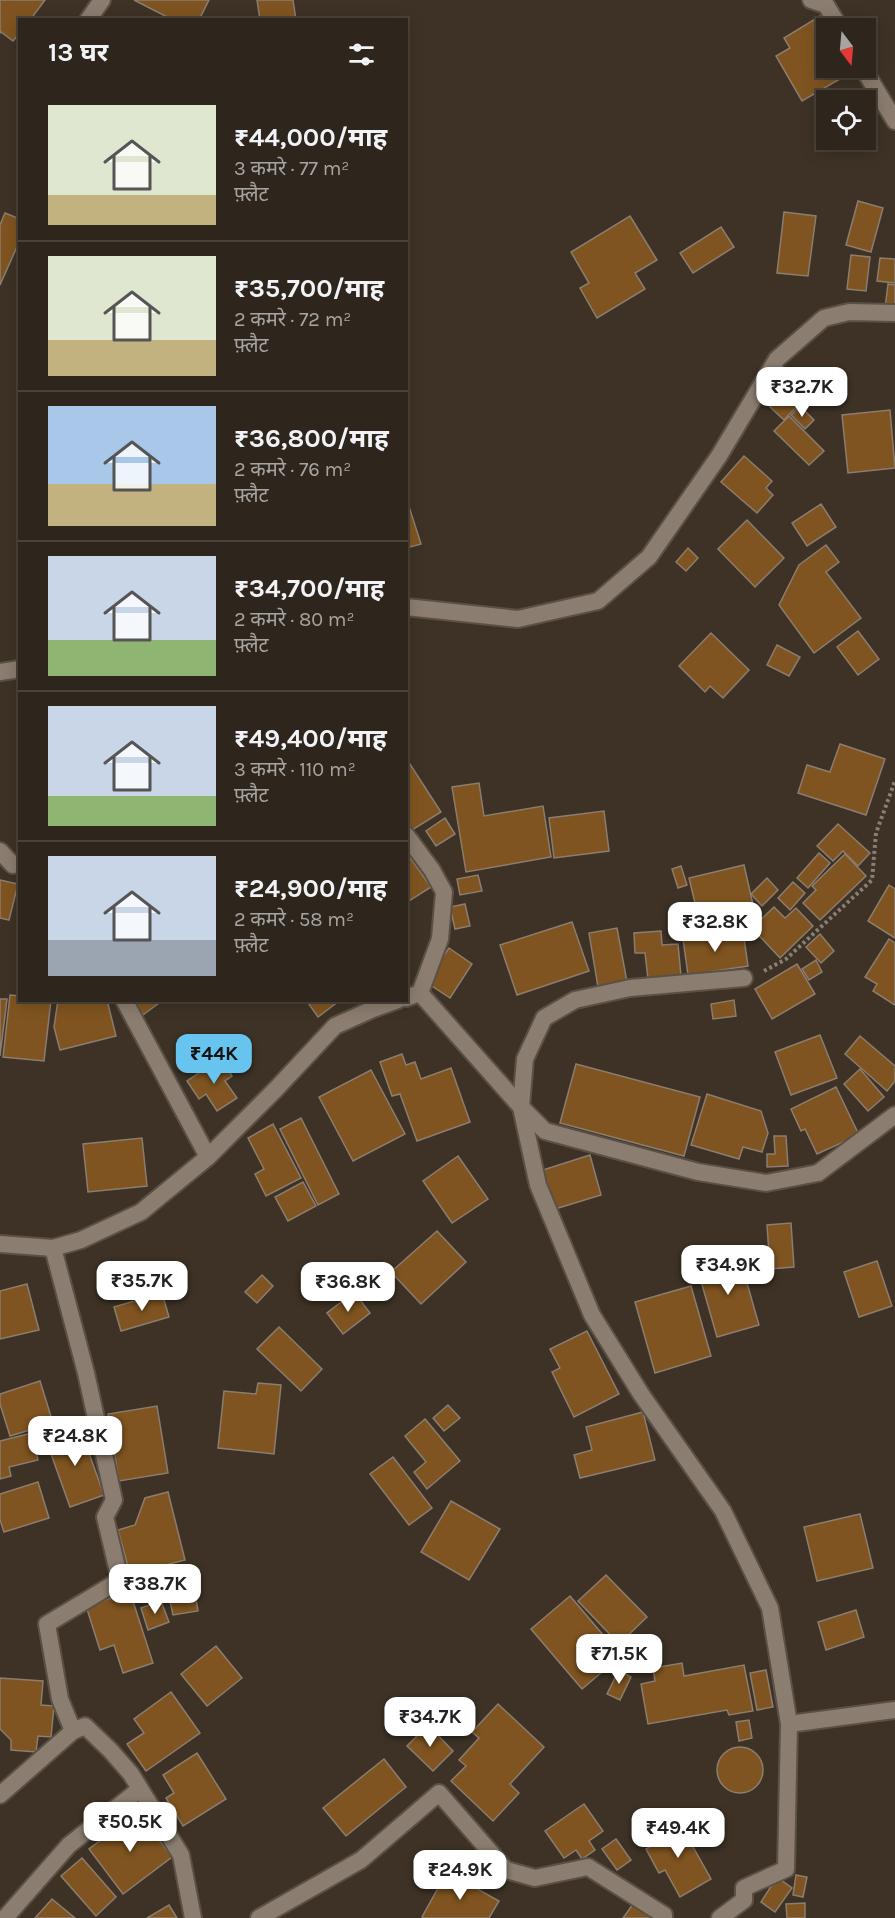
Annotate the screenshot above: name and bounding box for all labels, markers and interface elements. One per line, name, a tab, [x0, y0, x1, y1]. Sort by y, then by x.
north arrow	[816, 18, 876, 78]
map controls	[816, 18, 876, 150]
text: 13 घर	[48, 37, 108, 68]
icon: filters	[345, 38, 378, 71]
button: locate	[816, 90, 876, 150]
text: ₹44,000/माह	[234, 122, 387, 153]
icon: home	[96, 129, 168, 201]
text: 3 कमरे · 77 m²	[234, 157, 349, 180]
text: फ़्लैट	[234, 183, 269, 206]
text: ₹35,700/माह	[234, 273, 384, 304]
icon: home	[96, 280, 168, 352]
text: 2 कमरे · 72 m²	[234, 308, 351, 331]
text: फ़्लैट	[234, 334, 269, 357]
pin: ₹32.7K	[753, 367, 851, 418]
text: ₹32.7K	[770, 375, 834, 398]
text: ₹36,800/माह	[234, 423, 389, 454]
icon: home	[96, 430, 168, 502]
text: 2 कमरे · 76 m²	[234, 458, 351, 481]
text: फ़्लैट	[234, 484, 269, 507]
text: ₹34,700/माह	[234, 573, 385, 604]
icon: home	[96, 580, 168, 652]
text: 2 कमरे · 80 m²	[234, 608, 355, 631]
text: फ़्लैट	[234, 634, 269, 657]
text: ₹49,400/माह	[234, 723, 387, 754]
icon: home	[96, 730, 168, 802]
text: 3 कमरे · 110 m²	[234, 758, 356, 781]
text: फ़्लैट	[234, 784, 269, 807]
text: ₹24,900/माह	[234, 873, 387, 904]
icon: home	[96, 880, 168, 952]
pin: ₹32.8K	[666, 902, 764, 953]
text: 2 कमरे · 58 m²	[234, 908, 354, 931]
text: ₹32.8K	[682, 910, 748, 933]
text: फ़्लैट	[234, 934, 269, 957]
pin: ₹44K	[178, 1034, 250, 1085]
text: ₹44K	[190, 1042, 238, 1065]
pin: ₹34.9K	[679, 1245, 777, 1296]
text: ₹34.9K	[695, 1253, 761, 1276]
pin: ₹35.7K	[93, 1261, 191, 1312]
pin: ₹36.8K	[299, 1262, 397, 1313]
text: ₹35.7K	[111, 1269, 173, 1292]
text: ₹36.8K	[315, 1270, 381, 1293]
pin: ₹24.8K	[26, 1416, 124, 1467]
text: ₹24.8K	[42, 1424, 108, 1447]
pin: ₹38.7K	[106, 1564, 204, 1615]
text: ₹38.7K	[123, 1572, 187, 1595]
pin: ₹71.5K	[570, 1634, 668, 1685]
text: ₹71.5K	[590, 1642, 648, 1665]
pin: ₹34.7K	[381, 1697, 479, 1748]
text: ₹34.7K	[398, 1705, 462, 1728]
pin: ₹50.5K	[81, 1802, 179, 1853]
pin: ₹49.4K	[629, 1808, 727, 1859]
text: ₹50.5K	[98, 1810, 162, 1833]
text: ₹49.4K	[646, 1816, 710, 1839]
pin: ₹24.9K	[411, 1850, 509, 1901]
text: ₹24.9K	[427, 1858, 493, 1881]

